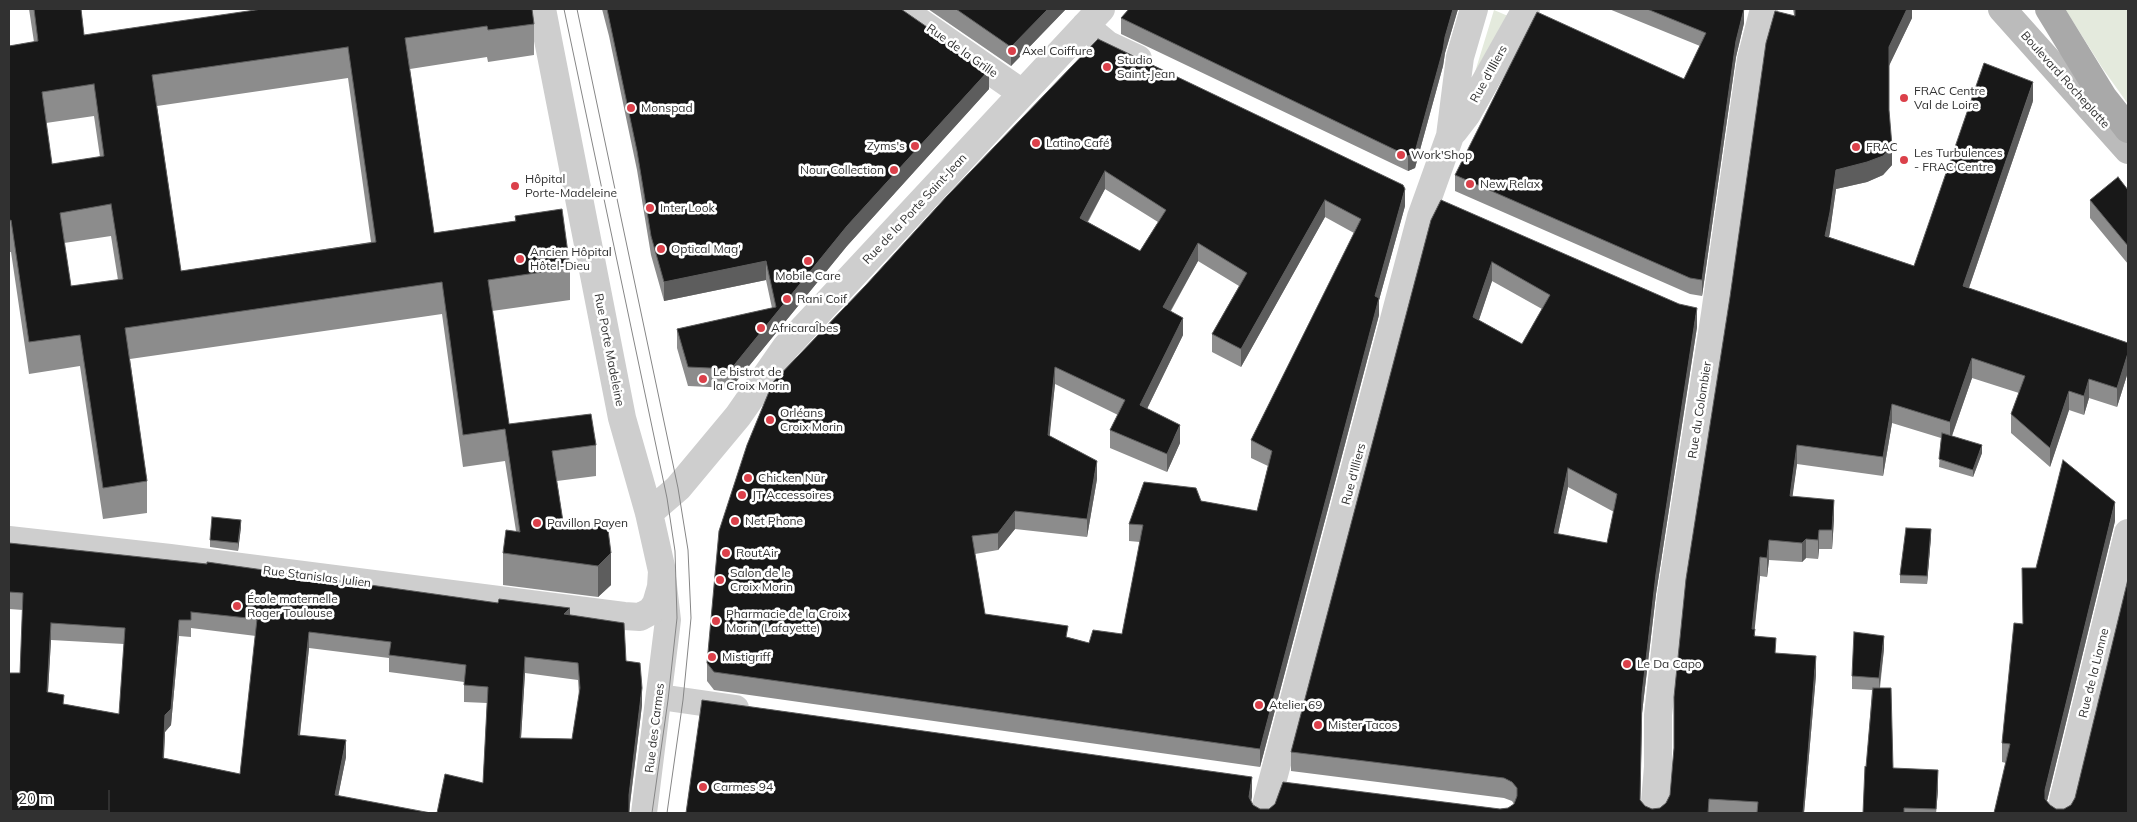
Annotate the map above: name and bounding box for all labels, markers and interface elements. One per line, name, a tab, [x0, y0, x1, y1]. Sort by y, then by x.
street label: Rue de la Grille	[924, 21, 1000, 81]
street label: Boulevard Rocheplatte	[2018, 28, 2112, 132]
street label: Rue d'Illiers	[1467, 43, 1511, 105]
place label: Axel Coiffure	[1022, 44, 1093, 58]
marker: Axel Coiffure	[1006, 45, 1018, 57]
place label: Studio Saint-Jean	[1117, 53, 1175, 81]
marker: Studio Saint-Jean	[1101, 61, 1113, 73]
place label: FRAC Centre Val de Loire	[1914, 84, 1985, 112]
marker: FRAC Centre Val de Loire	[1898, 92, 1910, 104]
place label: Monspad	[641, 101, 693, 115]
marker: Monspad	[625, 102, 637, 114]
place label: Latino Café	[1046, 136, 1109, 150]
marker: Latino Café	[1030, 137, 1042, 149]
place label: Zyms's	[867, 139, 905, 153]
marker: Zyms's	[909, 140, 921, 152]
place label: FRAC	[1866, 140, 1898, 154]
marker: FRAC	[1850, 141, 1862, 153]
place label: Les Turbulences - FRAC Centre	[1914, 146, 2003, 174]
place label: Work'Shop	[1411, 148, 1472, 162]
marker: Work'Shop	[1395, 149, 1407, 161]
street label: Rue de la Porte Saint-Jean	[860, 151, 970, 267]
marker: Les Turbulences - FRAC Centre	[1898, 154, 1910, 166]
place label: Nour Collection	[800, 163, 884, 177]
marker: Nour Collection	[888, 164, 900, 176]
place label: Hôpital Porte-Madeleine	[525, 172, 617, 200]
place label: New Relax	[1480, 177, 1540, 191]
marker: New Relax	[1464, 178, 1476, 190]
marker: Hôpital Porte-Madeleine	[509, 180, 521, 192]
place label: Inter Look	[660, 201, 715, 215]
marker: Inter Look	[644, 202, 656, 214]
place label: Optical Mag'	[671, 242, 741, 256]
marker: Optical Mag'	[655, 243, 667, 255]
place label: Ancien Hôpital Hôtel-Dieu	[530, 245, 612, 273]
marker: Ancien Hôpital Hôtel-Dieu	[514, 253, 526, 265]
marker: Mobile Care	[802, 255, 814, 267]
place label: Mobile Care	[775, 269, 841, 283]
street label: Rue Porte Madeleine	[591, 292, 627, 408]
place label: Rani Coif	[797, 292, 847, 306]
marker: Rani Coif	[781, 293, 793, 305]
place label: AfricaraÎbes	[771, 321, 838, 335]
marker: AfricaraÎbes	[755, 322, 767, 334]
street label: Rue du Colombier	[1685, 360, 1715, 460]
place label: Le bistrot de la Croix Morin	[713, 365, 789, 393]
marker: Le bistrot de la Croix Morin	[697, 373, 709, 385]
place label: Orléans Croix Morin	[780, 406, 843, 434]
marker: Orléans Croix Morin	[764, 414, 776, 426]
street label: Rue d'Illiers	[1339, 442, 1369, 506]
place label: Chicken Nür	[758, 471, 825, 485]
marker: Chicken Nür	[742, 472, 754, 484]
place label: JT Accessoires	[752, 488, 832, 502]
marker: JT Accessoires	[736, 489, 748, 501]
place label: Net Phone	[745, 514, 803, 528]
marker: Net Phone	[729, 515, 741, 527]
place label: Pavillon Payen	[547, 516, 628, 530]
marker: Pavillon Payen	[531, 517, 543, 529]
place label: RoutAir	[736, 546, 778, 560]
marker: RoutAir	[720, 547, 732, 559]
street label: Rue Stanislas Julien	[262, 563, 372, 591]
place label: Salon de le Croix Morin	[730, 566, 793, 594]
marker: Salon de le Croix Morin	[714, 574, 726, 586]
place label: École maternelle Roger Toulouse	[247, 592, 338, 620]
marker: École maternelle Roger Toulouse	[231, 600, 243, 612]
place label: Pharmacie de la Croix Morin (Lafayette)	[726, 607, 847, 635]
marker: Pharmacie de la Croix Morin (Lafayette)	[710, 615, 722, 627]
street label: Rue de la Lionne	[2076, 627, 2112, 719]
place label: Mistigriff	[722, 650, 770, 664]
marker: Mistigriff	[706, 651, 718, 663]
place label: Le Da Capo	[1637, 657, 1702, 671]
marker: Le Da Capo	[1621, 658, 1633, 670]
street label: Rue des Carmes	[642, 682, 668, 774]
place label: Atelier 69	[1269, 698, 1322, 712]
marker: Atelier 69	[1253, 699, 1265, 711]
place label: Mister Tacos	[1328, 718, 1397, 732]
marker: Mister Tacos	[1312, 719, 1324, 731]
scale bar	[12, 780, 112, 812]
place label: Carmes 94	[713, 780, 773, 794]
marker: Carmes 94	[697, 781, 709, 793]
text: 20 m	[18, 789, 53, 808]

